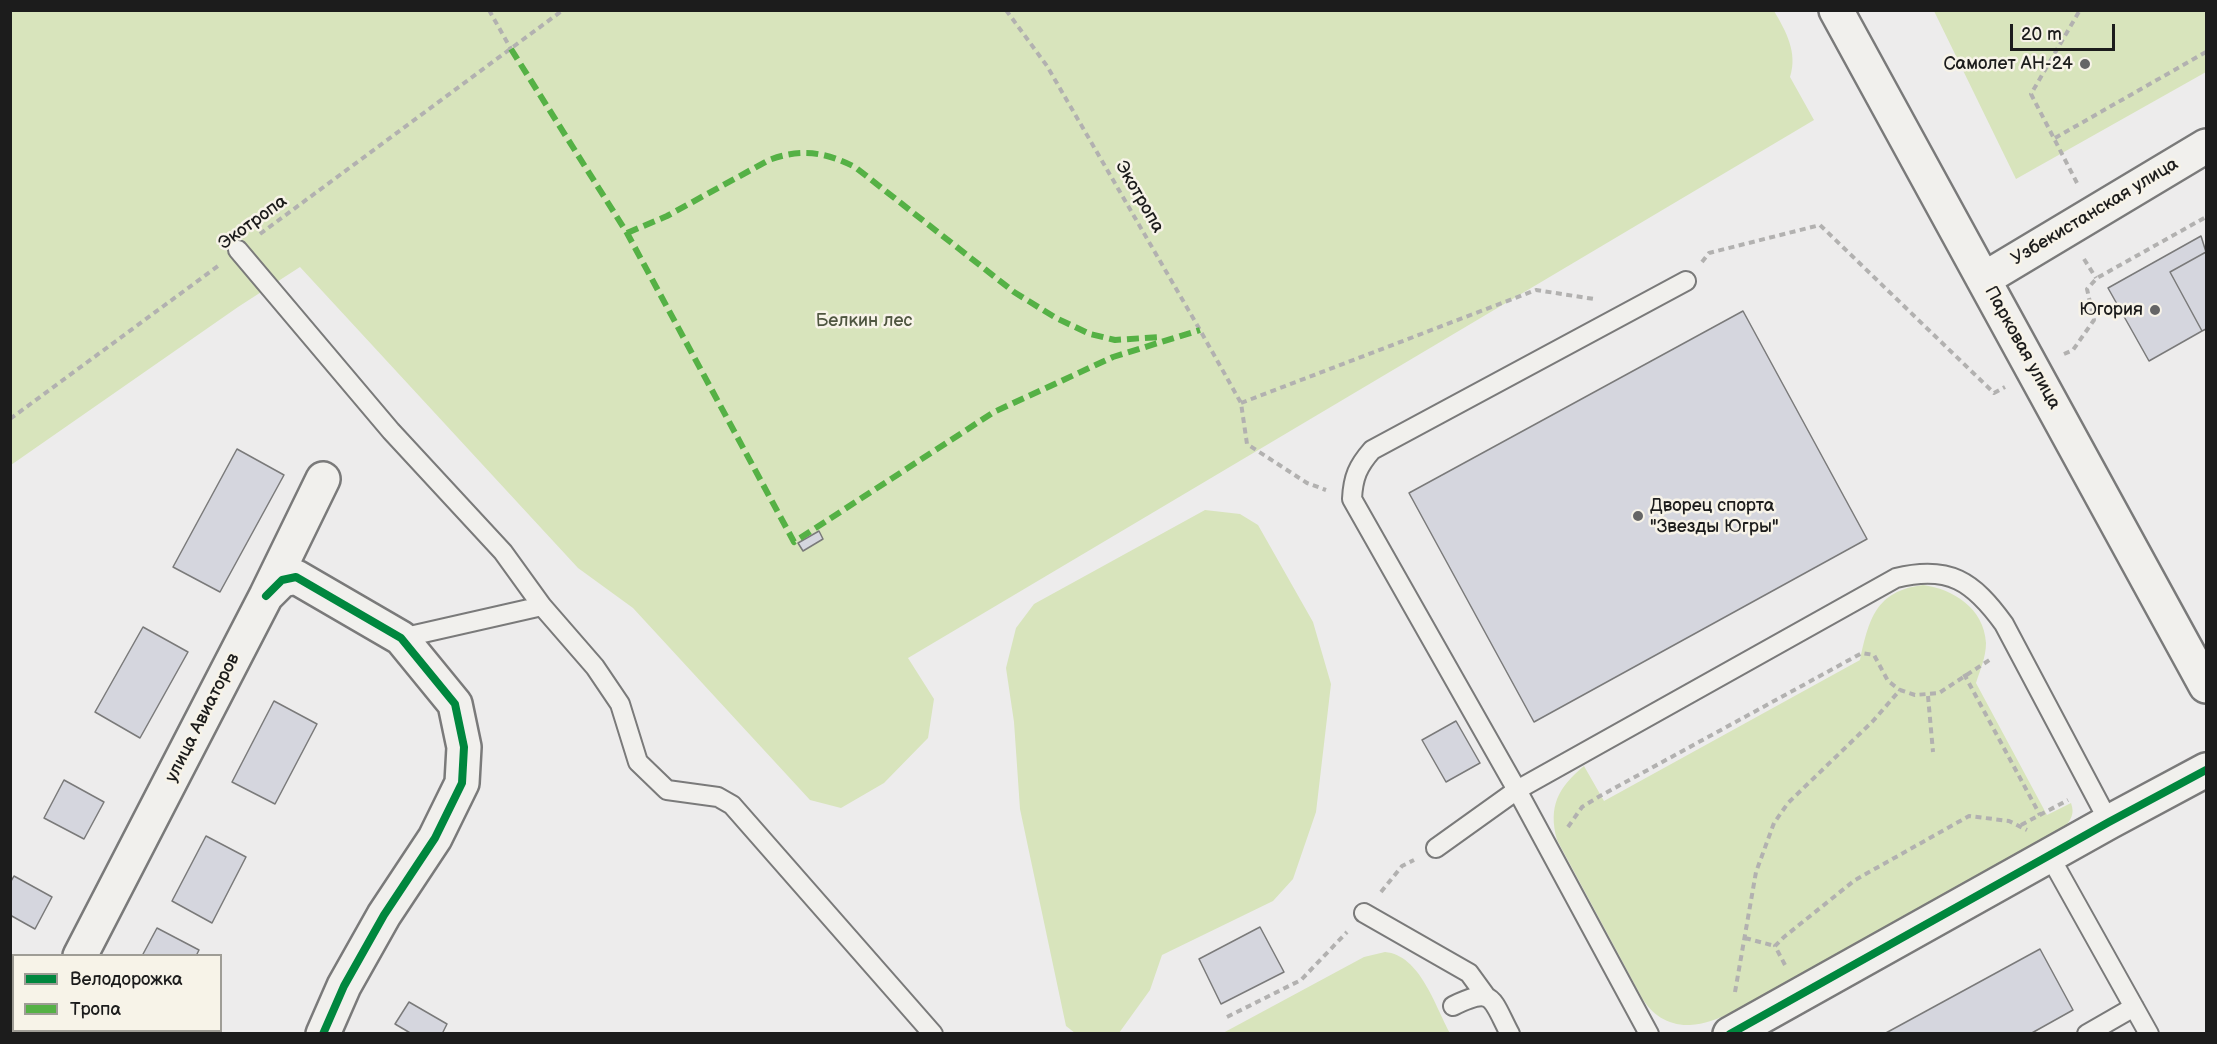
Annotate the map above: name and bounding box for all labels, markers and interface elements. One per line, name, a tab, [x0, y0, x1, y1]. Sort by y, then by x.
scale bar	[2013, 12, 2118, 50]
text: 20 m	[2021, 24, 2062, 45]
place label: Самолет АН-24	[1943, 53, 2073, 75]
marker: Самолет АН-24	[2078, 57, 2092, 71]
street label: Узбекистанская улица	[2008, 154, 2182, 270]
street label: Экотропа	[1110, 157, 1168, 237]
street label: Экотропа	[214, 191, 292, 255]
street label: Парковая улица	[1979, 283, 2065, 413]
place label: Югория	[2079, 299, 2143, 321]
marker: Югория	[2148, 303, 2162, 317]
park label: Белкин лес	[816, 310, 912, 332]
place label: Дворец спорта "Звезды Югры"	[1650, 495, 1779, 538]
marker: Дворец спорта "Звезды Югры"	[1631, 509, 1645, 523]
street label: улица Авиаторов	[161, 650, 245, 786]
legend	[12, 954, 222, 1032]
text: Велодорожка	[70, 969, 183, 990]
text: Тропа	[70, 999, 121, 1020]

